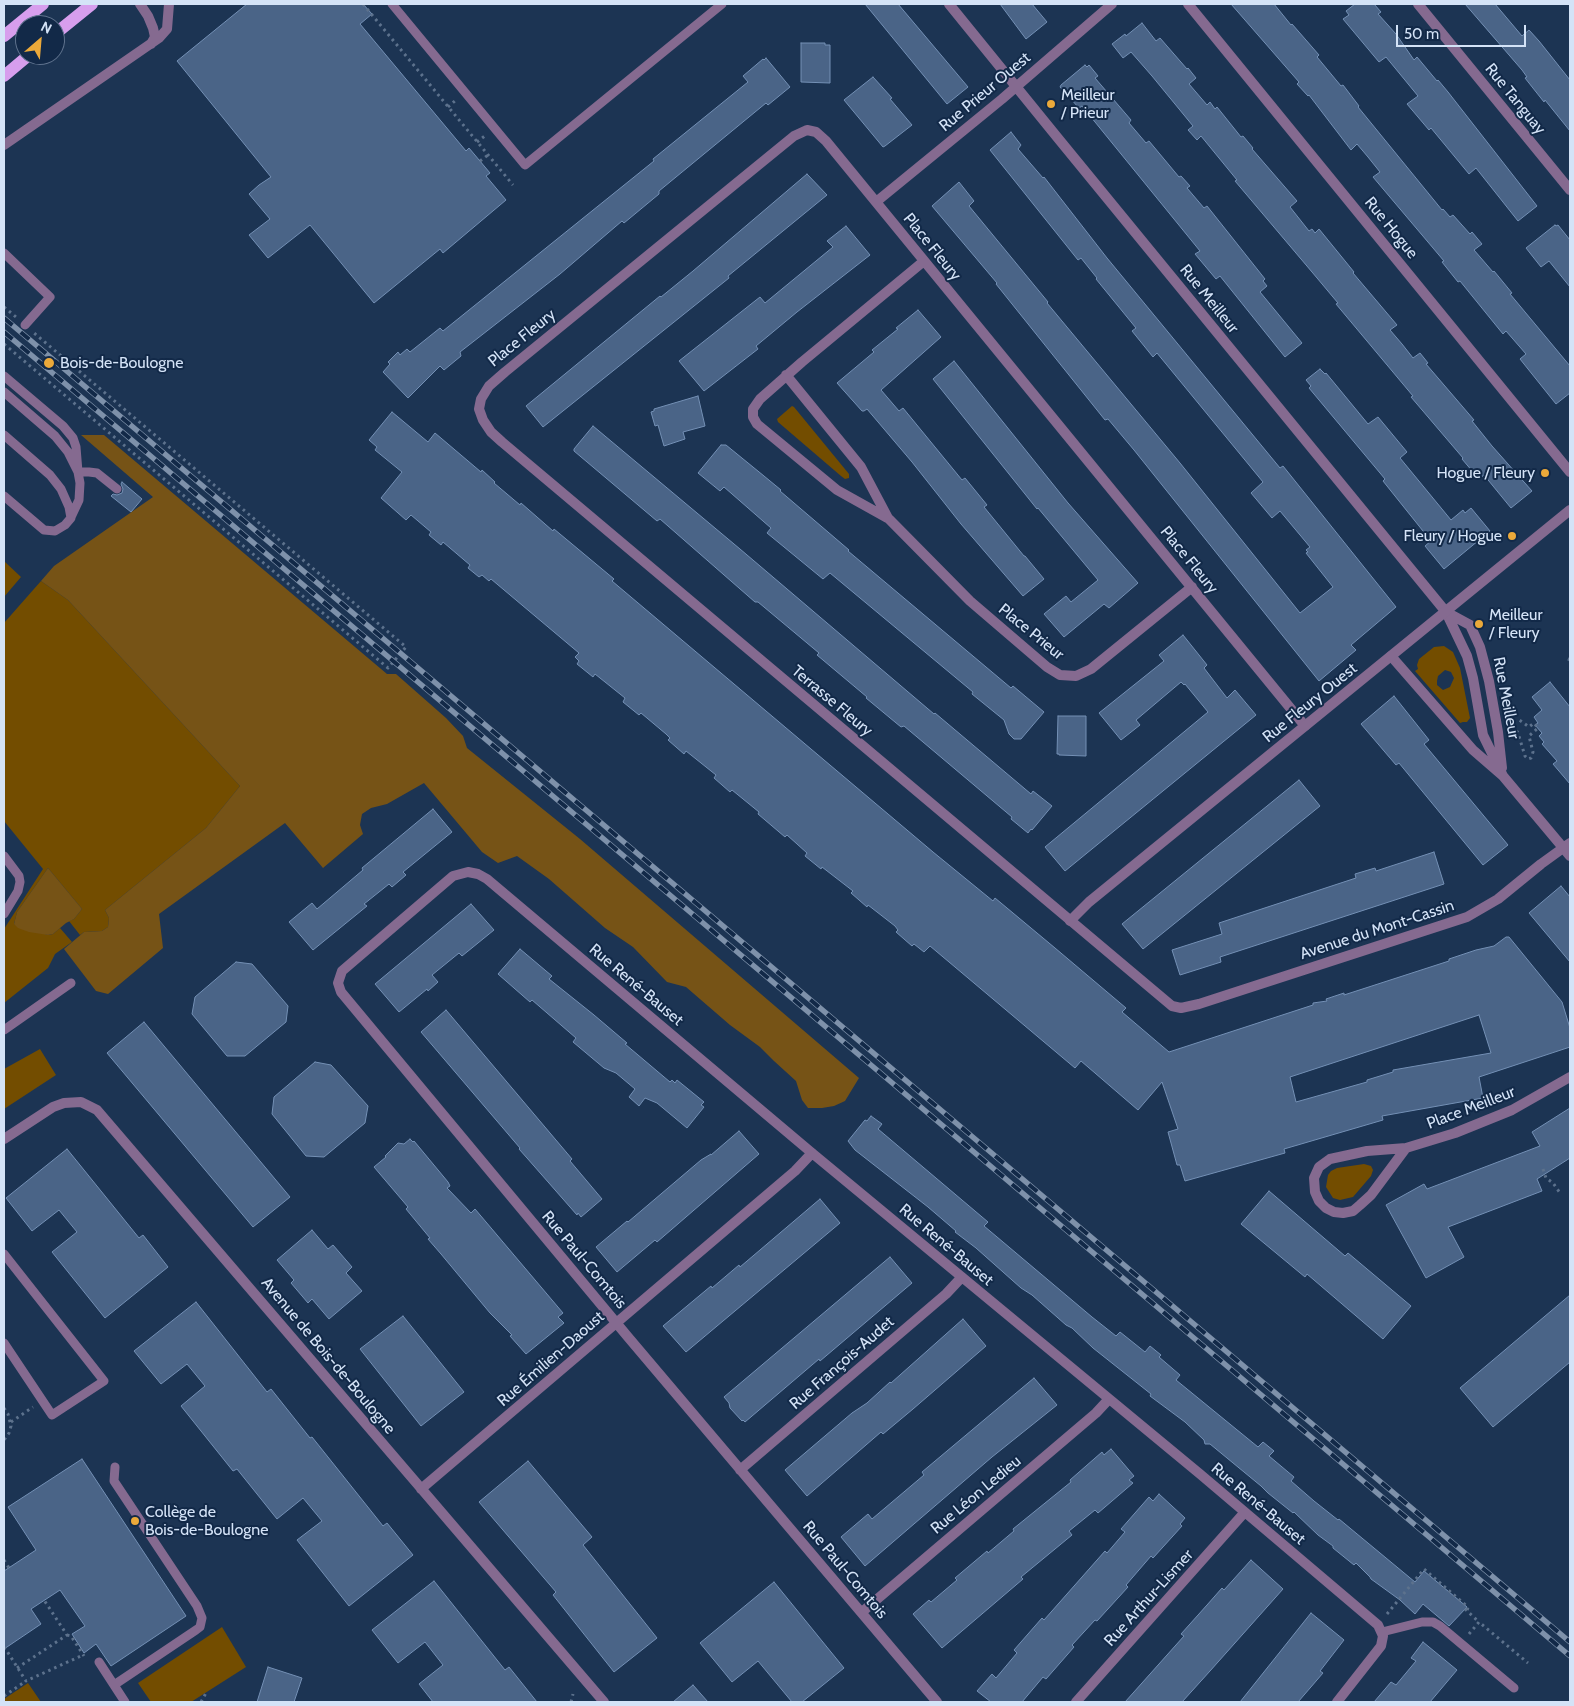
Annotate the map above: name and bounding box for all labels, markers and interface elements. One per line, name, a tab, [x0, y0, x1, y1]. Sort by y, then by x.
north arrow	[15, 15, 65, 65]
scale bar	[1399, 15, 1529, 47]
text: N	[38, 17, 55, 38]
text: 50 m	[1404, 25, 1439, 43]
street label: Rue Prieur Ouest	[935, 48, 1035, 136]
street label: Rue Tanguay	[1481, 60, 1549, 138]
place label: Meilleur / Prieur	[1061, 85, 1114, 123]
marker: Meilleur / Prieur	[1045, 98, 1057, 110]
street label: Rue Hogue	[1360, 193, 1422, 263]
street label: Place Fleury	[899, 209, 965, 285]
street label: Rue Meilleur	[1175, 261, 1243, 337]
street label: Place Fleury	[484, 305, 560, 371]
place label: Bois-de-Boulogne	[60, 353, 183, 373]
marker: Bois-de-Boulogne	[42, 356, 56, 370]
place label: Hogue / Fleury	[1436, 463, 1535, 483]
marker: Hogue / Fleury	[1539, 467, 1551, 479]
street label: Place Fleury	[1156, 522, 1222, 598]
place label: Fleury / Hogue	[1403, 526, 1502, 546]
marker: Fleury / Hogue	[1506, 530, 1518, 542]
street label: Place Prieur	[994, 600, 1068, 664]
place label: Meilleur / Fleury	[1489, 605, 1542, 643]
marker: Meilleur / Fleury	[1473, 618, 1485, 630]
street label: Rue Meilleur	[1489, 655, 1523, 741]
street label: Rue Fleury Ouest	[1259, 659, 1361, 747]
street label: Terrasse Fleury	[788, 662, 876, 740]
street label: Avenue du Mont-Cassin	[1298, 896, 1456, 964]
street label: Rue René-Bauset	[585, 940, 687, 1030]
street label: Place Meilleur	[1424, 1082, 1518, 1134]
street label: Rue René-Bauset	[895, 1200, 997, 1290]
street label: Rue Paul-Comtois	[538, 1207, 630, 1313]
street label: Avenue de Bois-de-Boulogne	[257, 1274, 399, 1438]
street label: Rue Émilien-Daoust	[494, 1307, 608, 1411]
street label: Rue François-Audet	[786, 1312, 898, 1414]
street label: Rue Léon Ledieu	[927, 1452, 1025, 1538]
street label: Rue René-Bauset	[1207, 1459, 1309, 1549]
place label: Collège de Bois-de-Boulogne	[145, 1502, 268, 1540]
marker: Collège de Bois-de-Boulogne	[129, 1515, 141, 1527]
street label: Rue Paul-Comtois	[799, 1517, 891, 1623]
street label: Rue Arthur-Lismer	[1100, 1546, 1198, 1650]

